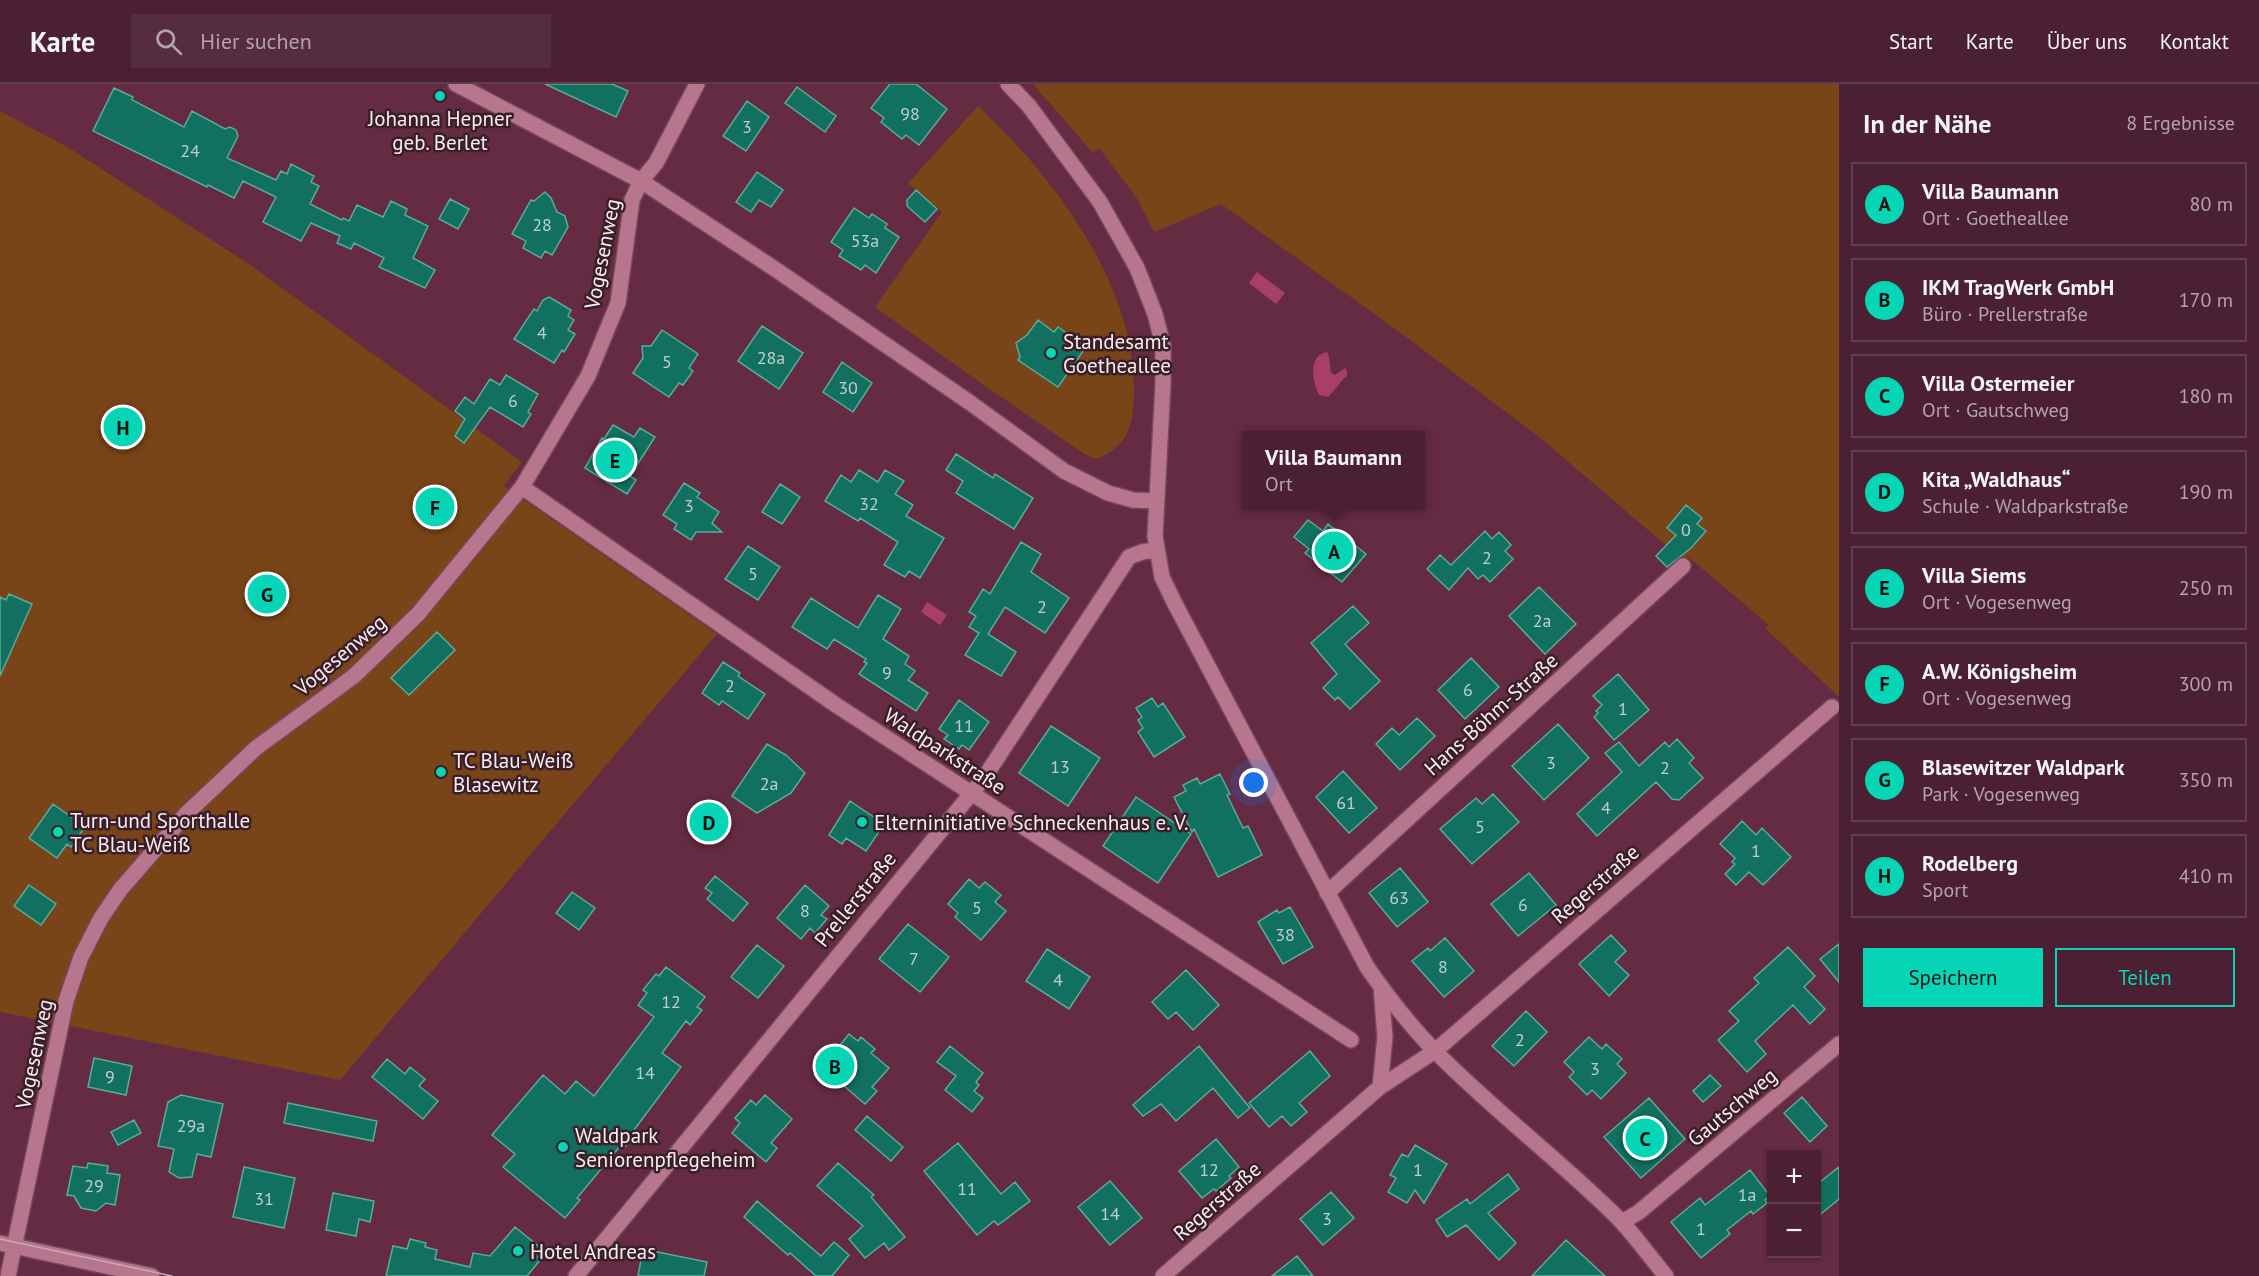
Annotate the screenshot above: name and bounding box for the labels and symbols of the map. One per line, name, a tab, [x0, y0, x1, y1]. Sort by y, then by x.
marker: Johanna Hepner geb. Berlet	[433, 89, 447, 103]
house number: 98	[900, 102, 920, 125]
place label: Johanna Hepner geb. Berlet	[367, 105, 512, 156]
house number: 3	[742, 115, 752, 138]
house number: 24	[180, 139, 200, 162]
street label: Vogesenweg	[578, 197, 626, 312]
house number: 28	[532, 213, 552, 236]
house number: 53a	[851, 229, 879, 252]
house number: 4	[537, 321, 547, 344]
place label: Standesamt Goetheallee	[1063, 328, 1171, 379]
house number: 28a	[757, 346, 785, 369]
marker: Standesamt Goetheallee	[1044, 346, 1058, 360]
house number: 5	[662, 350, 672, 373]
house number: 30	[838, 376, 858, 399]
house number: 6	[508, 389, 518, 412]
pin: H	[104, 404, 142, 450]
pin: E	[596, 438, 634, 482]
pin: F	[416, 484, 454, 530]
house number: 32	[859, 492, 879, 515]
house number: 3	[684, 494, 694, 517]
house number: 0	[1681, 518, 1691, 541]
pin: A	[1314, 528, 1354, 574]
house number: 2	[1482, 546, 1492, 569]
house number: 5	[748, 562, 758, 585]
pin: G	[248, 572, 286, 616]
house number: 2	[1037, 595, 1047, 618]
street label: Vogesenweg	[288, 609, 392, 702]
house number: 2a	[1533, 609, 1551, 632]
street label: Hans-Böhm-Straße	[1418, 647, 1564, 781]
house number: 9	[882, 661, 892, 684]
house number: 2	[725, 674, 735, 697]
house number: 6	[1463, 678, 1473, 701]
house number: 1	[1618, 697, 1628, 720]
street label: Waldparkstraße	[879, 702, 1011, 800]
house number: 11	[954, 714, 974, 737]
place label: TC Blau-Weiß Blasewitz	[453, 747, 573, 798]
house number: 3	[1546, 751, 1556, 774]
house number: 13	[1050, 755, 1070, 778]
house number: 2	[1660, 756, 1670, 779]
marker: TC Blau-Weiß Blasewitz	[434, 765, 448, 779]
your location	[1239, 768, 1268, 797]
house number: 2a	[760, 772, 778, 795]
house number: 61	[1336, 791, 1356, 814]
house number: 4	[1601, 796, 1611, 819]
pin: D	[690, 800, 728, 844]
place label: Turn-und Sporthalle TC Blau-Weiß	[70, 807, 250, 858]
place label: Elterninitiative Schneckenhaus e. V.	[874, 809, 1188, 836]
marker: Elterninitiative Schneckenhaus e. V.	[855, 815, 869, 829]
house number: 5	[1475, 815, 1485, 838]
marker: Turn-und Sporthalle TC Blau-Weiß	[51, 825, 65, 839]
street label: Regerstraße	[1546, 839, 1644, 929]
house number: 1	[1751, 839, 1761, 862]
street label: Prellerstraße	[808, 846, 902, 952]
house number: 63	[1389, 886, 1409, 909]
house number: 6	[1518, 893, 1528, 916]
house number: 5	[972, 896, 982, 919]
house number: 8	[800, 899, 810, 922]
house number: 38	[1275, 923, 1295, 946]
house number: 7	[909, 947, 919, 970]
house number: 8	[1438, 955, 1448, 978]
house number: 4	[1053, 968, 1063, 991]
house number: 12	[661, 990, 681, 1013]
street label: Vogesenweg	[9, 997, 59, 1112]
house number: 2	[1515, 1028, 1525, 1051]
pin: B	[816, 1044, 854, 1088]
house number: 3	[1590, 1057, 1600, 1080]
house number: 14	[635, 1061, 655, 1084]
street label: Gautschweg	[1682, 1062, 1782, 1152]
house number: 9	[105, 1065, 115, 1088]
house number: 29a	[177, 1114, 205, 1137]
pin: C	[1626, 1116, 1664, 1160]
place label: Waldpark Seniorenpflegeheim	[575, 1122, 755, 1173]
marker: Waldpark Seniorenpflegeheim	[556, 1140, 570, 1154]
street label: Regerstraße	[1168, 1156, 1266, 1246]
house number: 12	[1199, 1158, 1219, 1181]
house number: 1	[1413, 1158, 1423, 1181]
house number: 29	[84, 1174, 104, 1197]
house number: 11	[957, 1177, 977, 1200]
house number: 1a	[1738, 1183, 1756, 1206]
house number: 31	[254, 1187, 274, 1210]
house number: 14	[1100, 1202, 1120, 1225]
house number: 3	[1322, 1207, 1332, 1230]
house number: 1	[1696, 1217, 1706, 1240]
place label: Hotel Andreas	[530, 1238, 656, 1265]
marker: Hotel Andreas	[511, 1244, 525, 1258]

